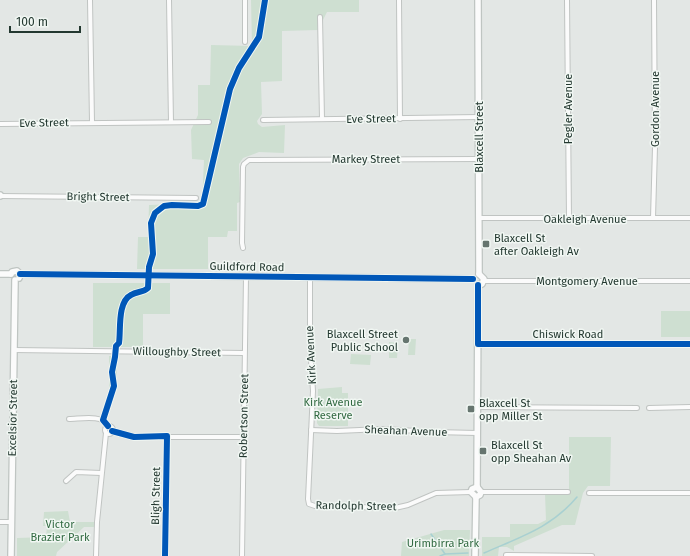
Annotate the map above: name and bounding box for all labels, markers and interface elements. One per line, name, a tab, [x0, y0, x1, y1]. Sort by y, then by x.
scale bar	[10, 8, 80, 34]
text: 100 m	[16, 15, 48, 29]
street label: Gordon Avenue	[649, 71, 662, 147]
street label: Pegler Avenue	[562, 74, 575, 144]
street label: Blaxcell Street	[473, 101, 486, 173]
street label: Eve Street	[346, 112, 396, 126]
street label: Eve Street	[19, 116, 69, 130]
street label: Markey Street	[332, 153, 400, 166]
street label: Bright Street	[66, 190, 130, 204]
street label: Oakleigh Avenue	[544, 213, 626, 226]
place label: Blaxcell St after Oakleigh Av	[494, 232, 579, 258]
marker: Blaxcell St after Oakleigh Av	[481, 239, 491, 249]
street label: Guildford Road	[209, 260, 285, 274]
street label: Montgomery Avenue	[536, 275, 638, 288]
street label: Kirk Avenue	[303, 325, 319, 385]
place label: Blaxcell Street Public School	[327, 328, 398, 354]
street label: Chiswick Road	[533, 328, 603, 341]
marker: Blaxcell Street Public School	[401, 335, 411, 345]
street label: Willoughby Street	[133, 345, 221, 359]
street label: Robertson Street	[237, 374, 251, 458]
street label: Excelsior Street	[6, 379, 20, 457]
park label: Kirk Avenue Reserve	[304, 396, 362, 422]
place label: Blaxcell St opp Miller St	[479, 397, 543, 423]
marker: Blaxcell St opp Miller St	[466, 404, 476, 414]
street label: Sheahan Avenue	[364, 423, 448, 439]
place label: Blaxcell St opp Sheahan Av	[491, 439, 572, 465]
marker: Blaxcell St opp Sheahan Av	[478, 446, 488, 456]
street label: Bligh Street	[149, 467, 163, 525]
street label: Randolph Street	[315, 499, 397, 513]
park label: Victor Brazier Park	[30, 518, 90, 544]
park label: Urimbirra Park	[407, 537, 480, 550]

